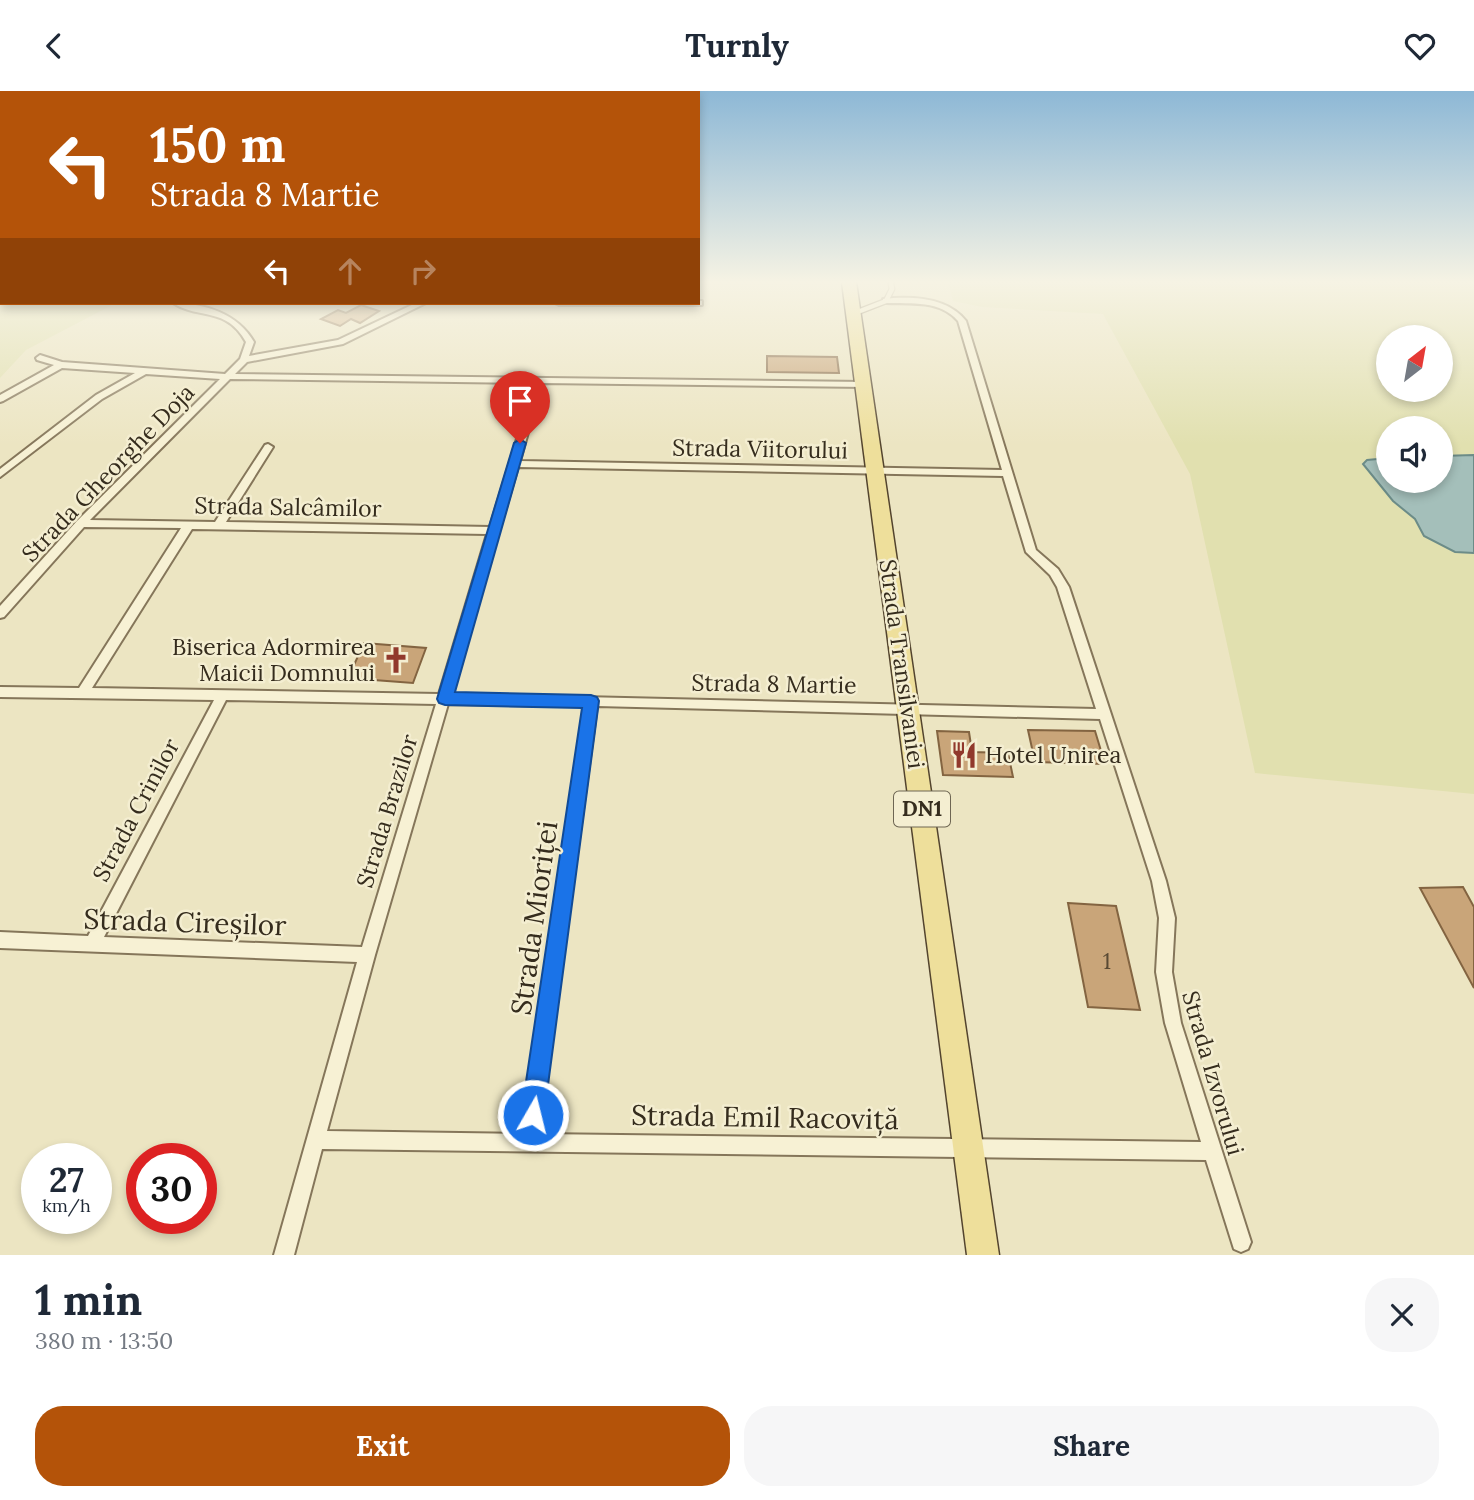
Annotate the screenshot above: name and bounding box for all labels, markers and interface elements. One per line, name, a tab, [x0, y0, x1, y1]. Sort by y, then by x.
text: Turnly	[685, 25, 789, 66]
icon: back	[35, 27, 73, 65]
icon: heart	[1401, 27, 1439, 65]
text: 150 m	[150, 113, 286, 175]
icon: left	[35, 119, 126, 210]
text: Strada 8 Martie	[150, 174, 380, 215]
icon: left	[258, 252, 296, 290]
icon: ahead	[331, 252, 369, 290]
icon: right	[404, 252, 442, 290]
north arrow	[1376, 325, 1452, 403]
map controls	[1376, 325, 1453, 493]
pin	[490, 371, 550, 443]
street label: Strada Gheorghe Doja	[15, 378, 200, 568]
icon: arrive	[501, 382, 539, 420]
button: sound	[1376, 416, 1453, 493]
street label: Strada Viitorului	[672, 432, 848, 465]
street label: Strada Salcâmilor	[194, 490, 382, 523]
street label: Strada Transilvaniei	[873, 557, 932, 770]
place label: Biserica Adormirea Maicii Domnului	[172, 632, 375, 687]
church icon: Biserica Adormirea Maicii Domnului	[381, 645, 411, 675]
street label: Strada 8 Martie	[691, 668, 857, 699]
street label: Strada Brazilor	[349, 731, 424, 891]
street label: Strada Crinilor	[86, 733, 185, 886]
restaurant icon: Hotel Unirea	[949, 740, 979, 770]
place label: Hotel Unirea	[985, 740, 1121, 769]
road number: DN1	[894, 791, 950, 827]
street label: Strada Mioriței	[503, 819, 565, 1017]
street label: Strada Cireșilor	[83, 900, 287, 944]
house number: 1	[1103, 946, 1111, 975]
street label: Strada Izvorului	[1176, 987, 1251, 1158]
position arrow	[496, 1078, 570, 1152]
street label: Strada Emil Racoviță	[631, 1097, 899, 1137]
speed limit sign: 30	[126, 1143, 217, 1234]
text: 27	[49, 1157, 84, 1202]
text: km/h	[42, 1194, 91, 1217]
text: 1 min	[35, 1273, 142, 1327]
button: close	[1365, 1278, 1439, 1352]
text: 380 m · 13:50	[35, 1326, 173, 1355]
button: Exit	[35, 1406, 730, 1486]
button: Share	[744, 1406, 1439, 1486]

